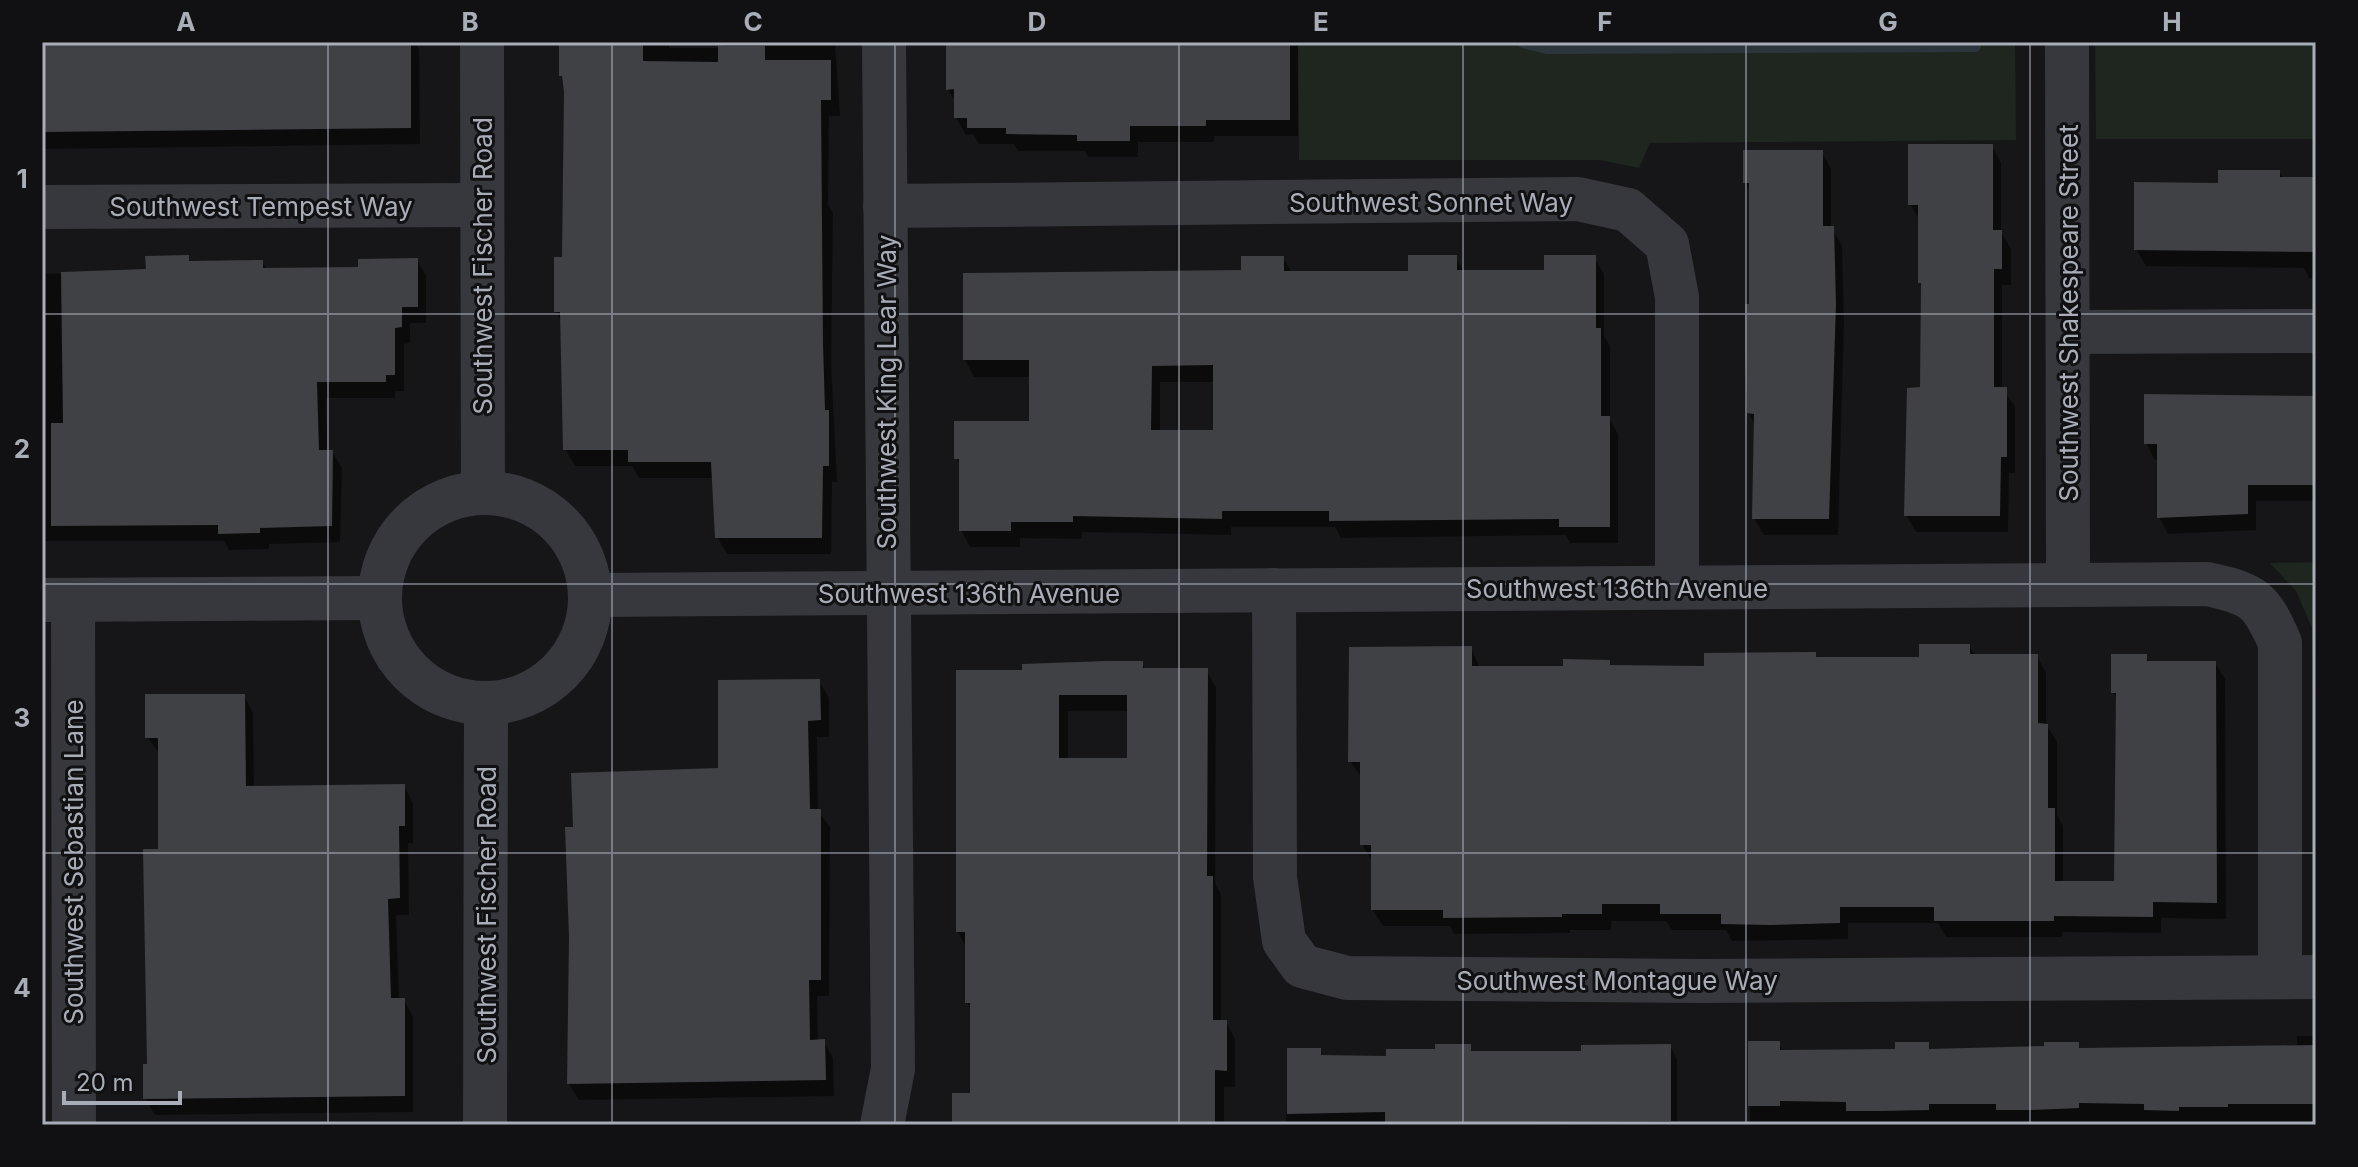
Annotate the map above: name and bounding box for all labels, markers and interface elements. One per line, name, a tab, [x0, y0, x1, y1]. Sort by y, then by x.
text: A	[176, 6, 196, 37]
text: B	[461, 6, 479, 37]
text: C	[743, 6, 763, 37]
text: D	[1028, 6, 1046, 37]
text: E	[1313, 6, 1329, 37]
text: F	[1597, 6, 1613, 37]
text: G	[1878, 6, 1898, 37]
text: H	[2162, 6, 2182, 37]
street label: Southwest Fischer Road	[467, 117, 498, 415]
street label: Southwest Shakespeare Street	[2053, 124, 2084, 502]
text: 1	[16, 163, 28, 194]
street label: Southwest Sonnet Way	[1289, 187, 1573, 218]
street label: Southwest Tempest Way	[109, 191, 413, 222]
street label: Southwest King Lear Way	[871, 235, 902, 549]
text: 2	[14, 433, 30, 464]
street label: Southwest 136th Avenue	[1466, 573, 1768, 604]
street label: Southwest 136th Avenue	[818, 578, 1120, 609]
street label: Southwest Sebastian Lane	[58, 699, 89, 1025]
text: 3	[14, 702, 30, 733]
street label: Southwest Fischer Road	[471, 766, 502, 1064]
street label: Southwest Montague Way	[1456, 965, 1778, 996]
text: 4	[13, 972, 31, 1003]
scale bar	[64, 1055, 180, 1105]
text: 20 m	[76, 1068, 134, 1097]

